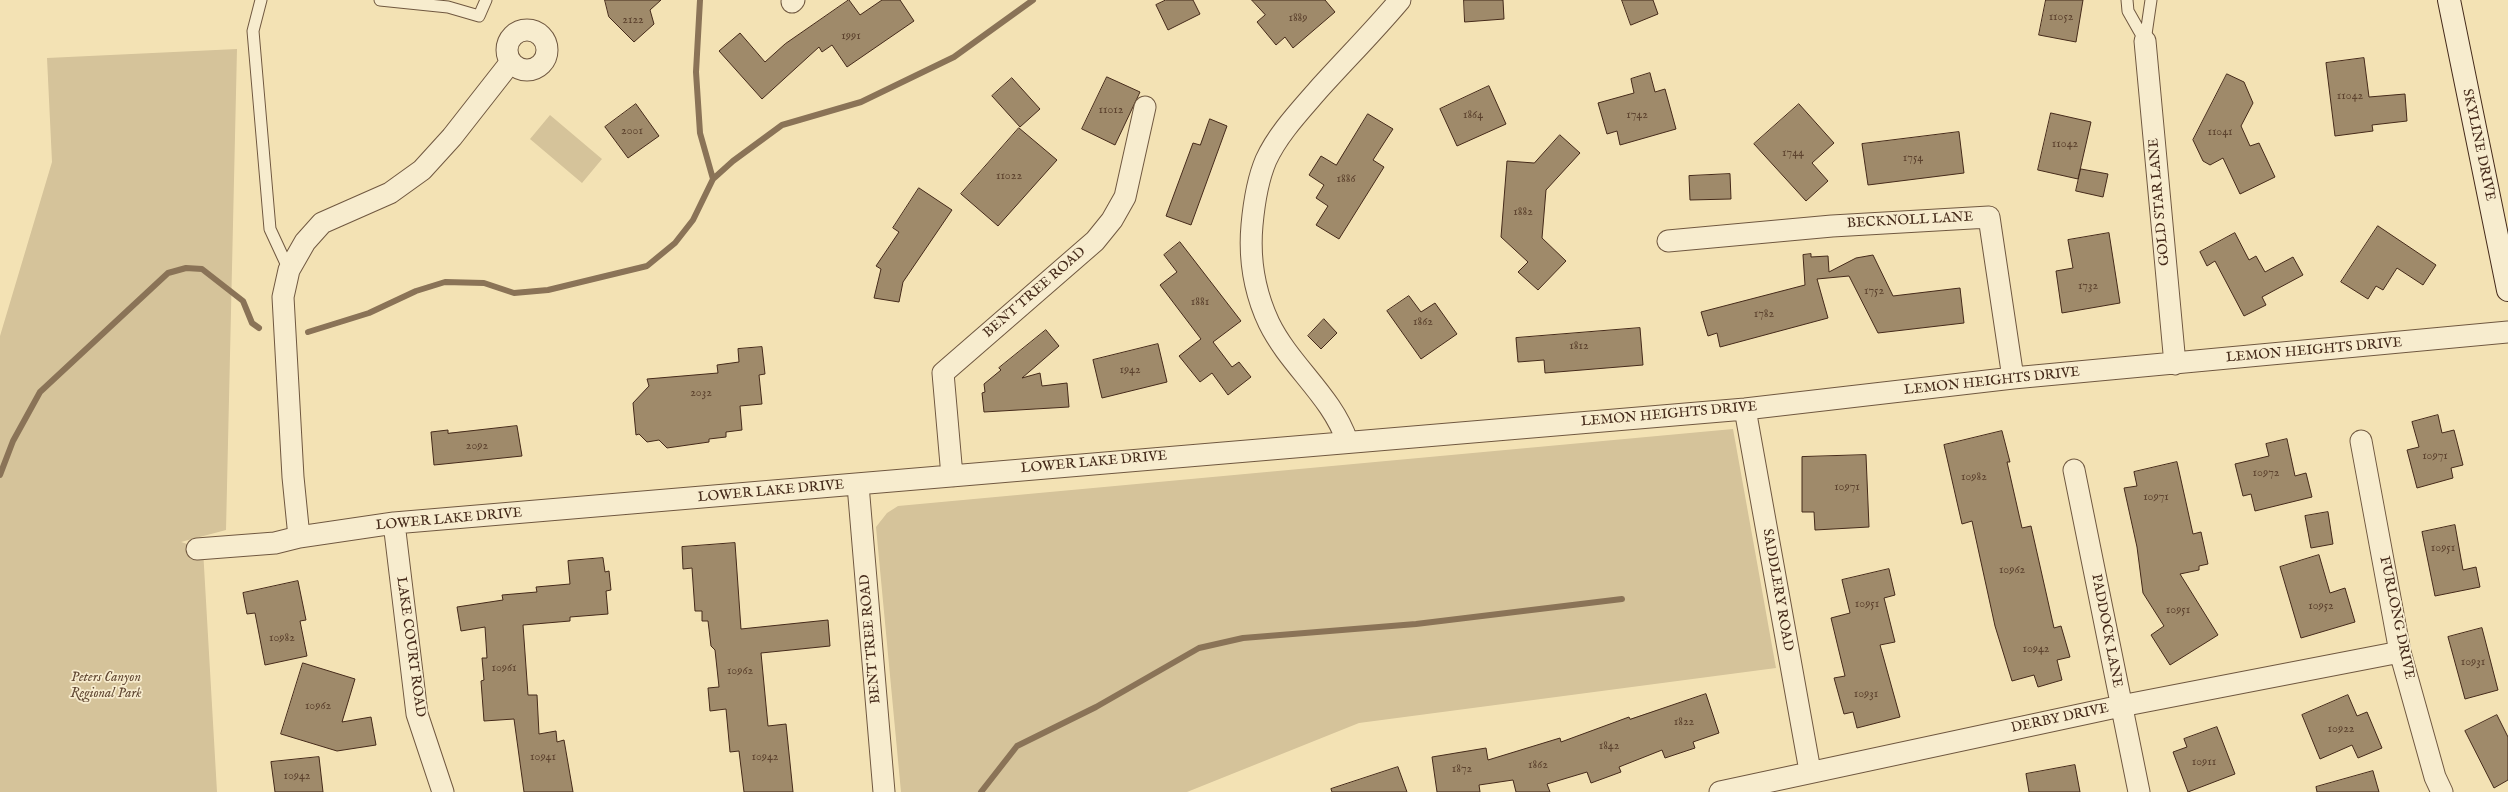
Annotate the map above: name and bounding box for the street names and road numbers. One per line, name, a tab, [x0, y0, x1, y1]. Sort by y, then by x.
street label: SKYLINE DRIVE	[2458, 87, 2498, 203]
street label: GOLD STAR LANE	[2146, 137, 2174, 267]
street label: BECKNOLL LANE	[1846, 209, 1974, 233]
street label: BENT TREE ROAD	[980, 244, 1090, 342]
street label: LEMON HEIGHTS DRIVE	[2225, 335, 2403, 367]
street label: LEMON HEIGHTS DRIVE	[1903, 364, 2081, 400]
street label: LEMON HEIGHTS DRIVE	[1580, 399, 1758, 431]
street label: LOWER LAKE DRIVE	[1020, 448, 1168, 478]
street label: LOWER LAKE DRIVE	[697, 477, 845, 507]
street label: LOWER LAKE DRIVE	[375, 505, 523, 535]
street label: SADDLERY ROAD	[1758, 528, 1796, 652]
street label: FURLONG DRIVE	[2375, 555, 2417, 681]
street label: PADDOCK LANE	[2087, 573, 2125, 689]
street label: BENT TREE ROAD	[857, 574, 885, 704]
street label: LAKE COURT ROAD	[392, 576, 428, 718]
street label: DERBY DRIVE	[2010, 700, 2110, 738]

